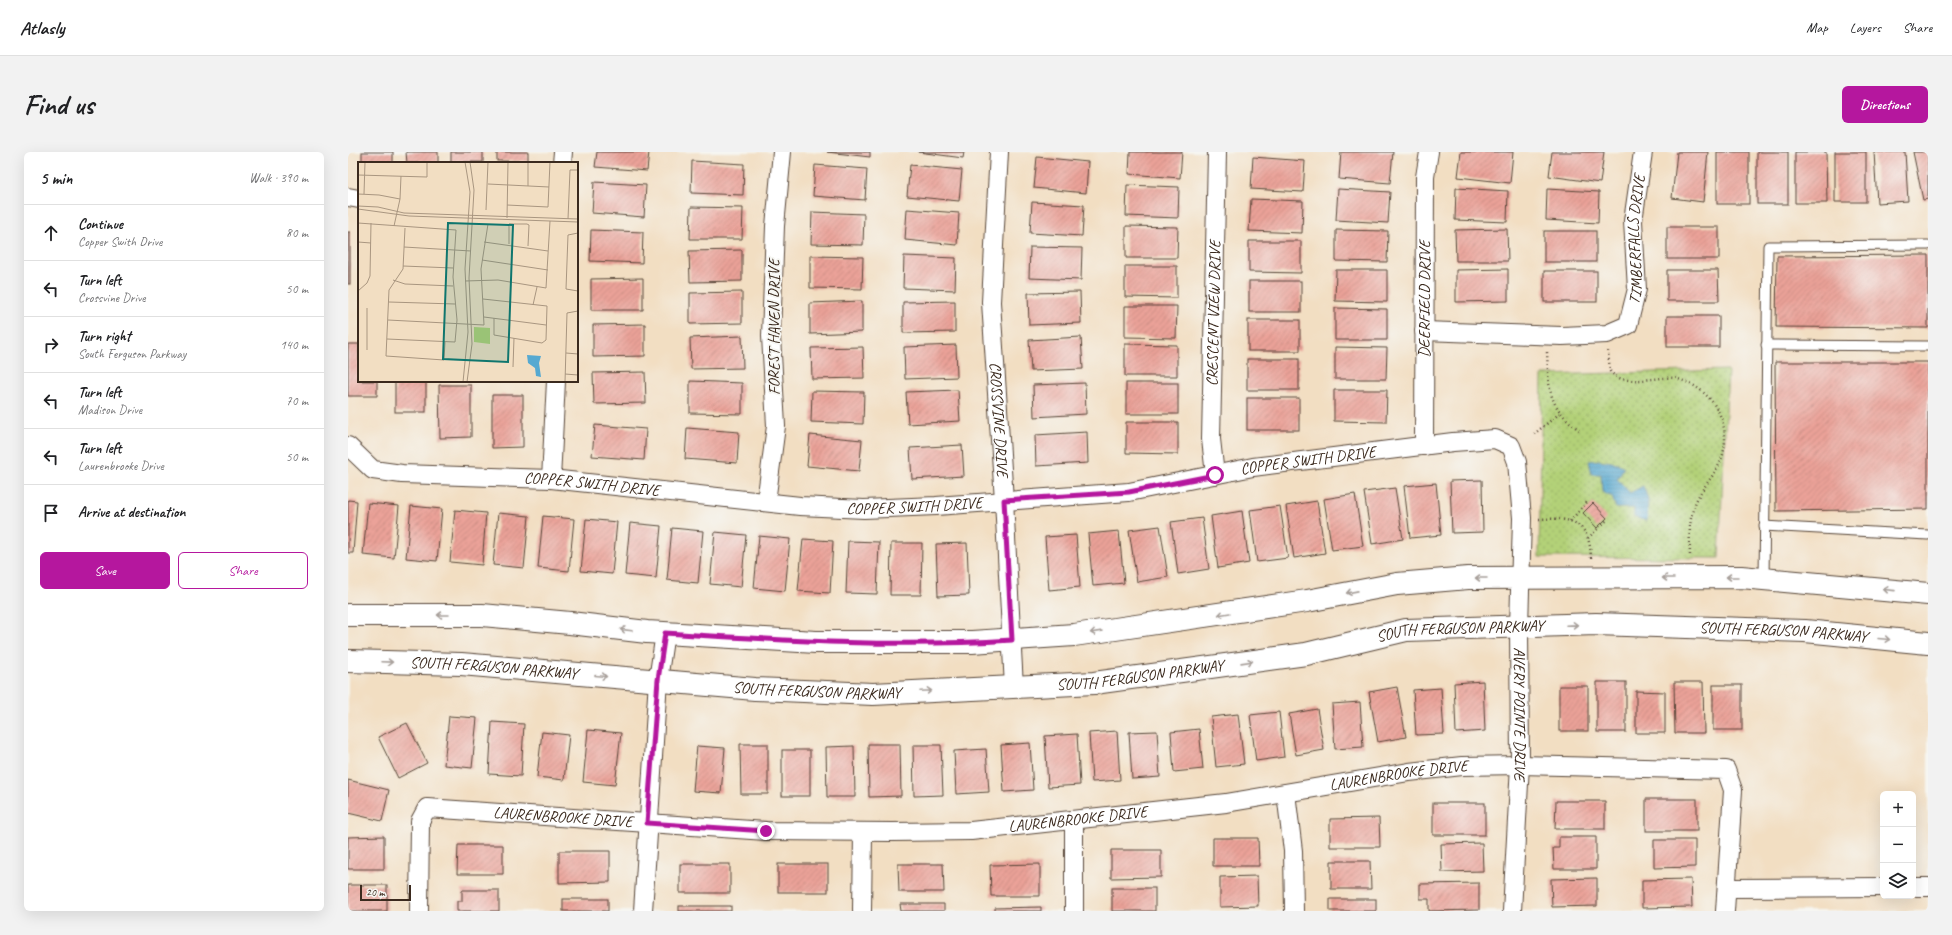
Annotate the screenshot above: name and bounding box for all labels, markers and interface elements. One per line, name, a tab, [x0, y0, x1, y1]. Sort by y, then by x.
text: Atlasly	[20, 16, 64, 40]
text: Map	[1806, 19, 1828, 36]
text: Layers	[1850, 19, 1881, 36]
text: Share	[1903, 19, 1932, 36]
button: Directions	[1842, 86, 1928, 123]
text: Find us	[24, 87, 94, 122]
inset map	[358, 162, 578, 382]
text: 5 min	[40, 168, 72, 189]
text: Walk · 390 m	[249, 170, 308, 186]
street label: TIMBERFALLS DRIVE	[1623, 171, 1650, 306]
text: Continue	[78, 215, 123, 234]
icon: ahead	[40, 222, 62, 244]
text: 80 m	[286, 225, 308, 241]
text: Copper Swith Drive	[78, 234, 162, 250]
street label: CRESCENT VIEW DRIVE	[1202, 238, 1225, 386]
street label: DEERFIELD DRIVE	[1414, 238, 1435, 358]
street label: FOREST HAVEN DRIVE	[764, 257, 784, 395]
text: Turn left	[78, 271, 121, 290]
icon: left	[40, 278, 62, 300]
text: 50 m	[286, 281, 308, 297]
text: Crossvine Drive	[78, 290, 146, 306]
text: Turn right	[78, 327, 131, 346]
icon: right	[40, 334, 62, 356]
text: 140 m	[280, 337, 308, 353]
text: South Ferguson Parkway	[78, 346, 186, 362]
street label: CROSSVINE DRIVE	[985, 362, 1013, 480]
text: Turn left	[78, 383, 121, 402]
icon: left	[40, 390, 62, 412]
text: 70 m	[286, 393, 308, 409]
text: Madison Drive	[78, 402, 142, 418]
text: Turn left	[78, 439, 121, 458]
street label: COPPER SWITH DRIVE	[1239, 441, 1379, 479]
icon: left	[40, 446, 62, 468]
text: 50 m	[286, 449, 308, 465]
text: Laurenbrooke Drive	[78, 458, 164, 474]
route start	[1206, 466, 1224, 484]
street label: COPPER SWITH DRIVE	[524, 468, 663, 501]
street label: COPPER SWITH DRIVE	[846, 493, 985, 519]
icon: arrive	[40, 502, 62, 524]
text: Arrive at destination	[78, 503, 185, 522]
button: Save	[40, 552, 170, 589]
button: Share	[178, 552, 308, 589]
one-way arrow	[1726, 573, 1739, 581]
one-way arrow	[1475, 574, 1488, 582]
one-way arrow	[1662, 574, 1675, 582]
one-way arrow	[1883, 586, 1896, 593]
one-way arrow	[1346, 588, 1359, 596]
one-way arrow	[1218, 610, 1231, 618]
one-way arrow	[437, 611, 450, 619]
street label: SOUTH FERGUSON PARKWAY	[1374, 616, 1547, 647]
street label: SOUTH FERGUSON PARKWAY	[1699, 617, 1871, 647]
one-way arrow	[1565, 621, 1578, 629]
one-way arrow	[620, 626, 633, 633]
one-way arrow	[1090, 628, 1103, 636]
one-way arrow	[1877, 635, 1890, 642]
street label: AVERY POINTE DRIVE	[1509, 647, 1530, 784]
street label: SOUTH FERGUSON PARKWAY	[410, 653, 581, 684]
street label: SOUTH FERGUSON PARKWAY	[1056, 655, 1228, 695]
one-way arrow	[380, 658, 393, 666]
one-way arrow	[1240, 658, 1253, 666]
one-way arrow	[594, 672, 607, 679]
street label: SOUTH FERGUSON PARKWAY	[732, 677, 904, 704]
one-way arrow	[919, 688, 932, 695]
street label: LAURENBROOKE DRIVE	[1328, 756, 1470, 795]
map controls	[1880, 791, 1916, 899]
button: +	[1880, 791, 1916, 827]
street label: LAURENBROOKE DRIVE	[1007, 801, 1150, 837]
street label: LAURENBROOKE DRIVE	[493, 803, 635, 832]
route end	[757, 822, 775, 840]
button: −	[1880, 827, 1916, 863]
button: layers	[1880, 863, 1916, 899]
scale bar	[360, 883, 411, 902]
text: 20 m	[366, 885, 385, 899]

